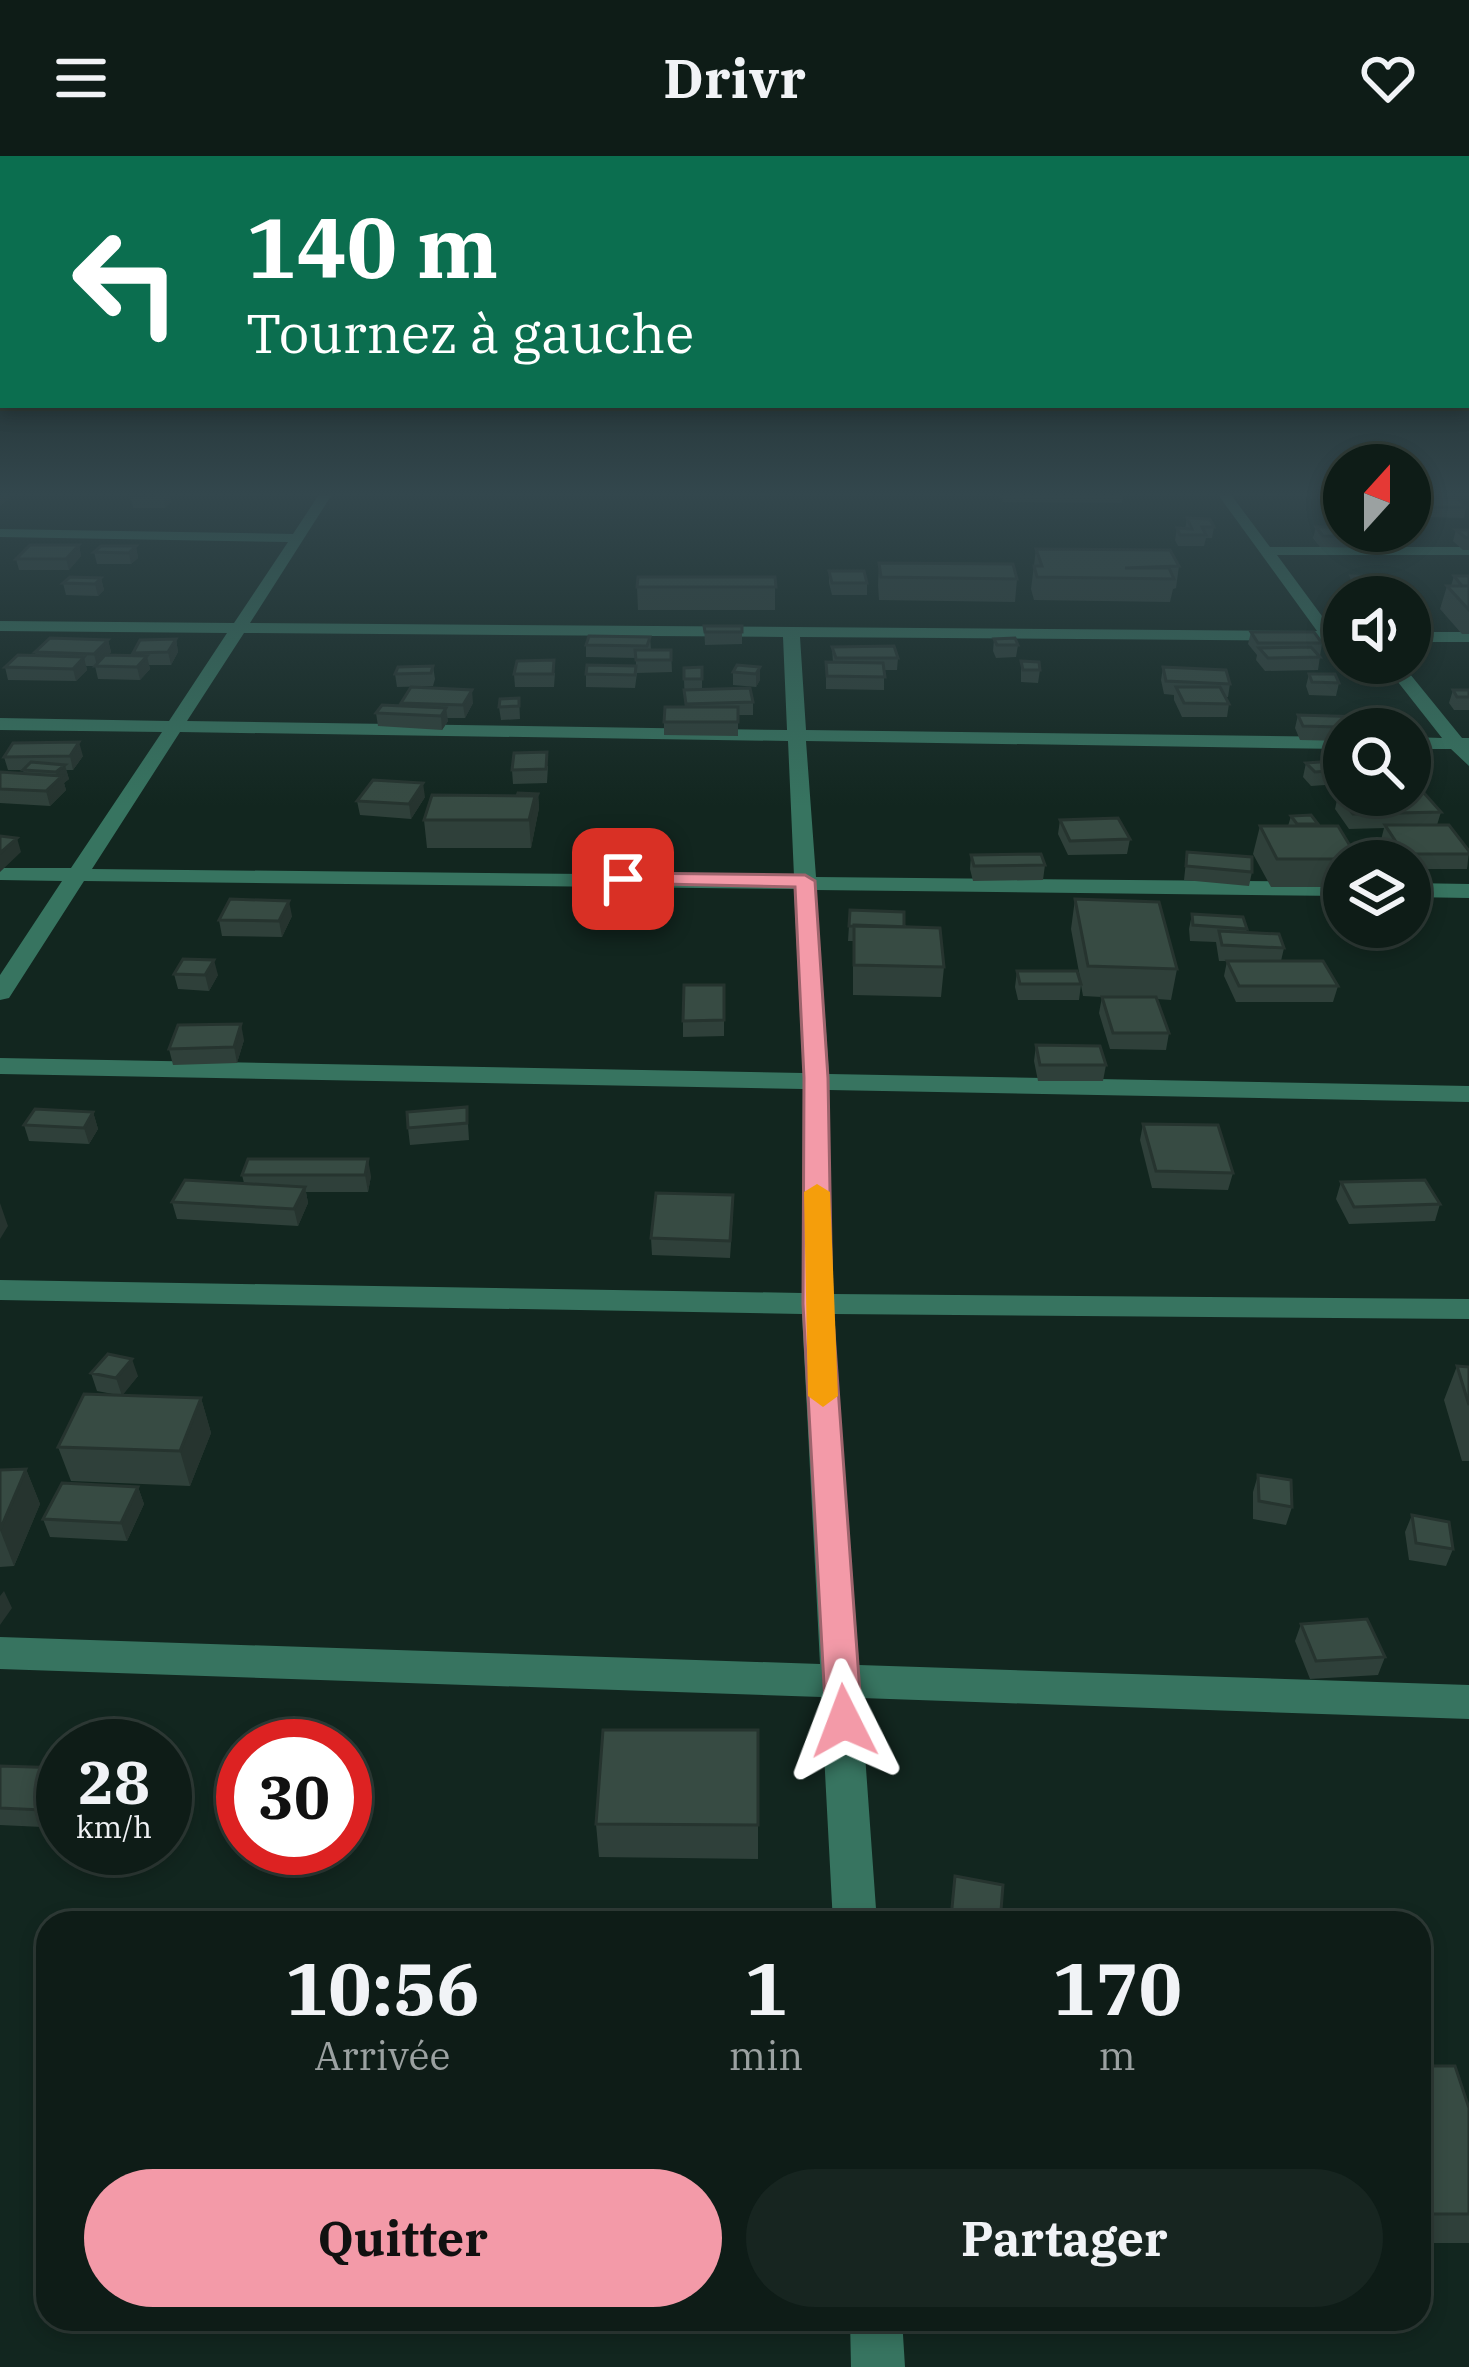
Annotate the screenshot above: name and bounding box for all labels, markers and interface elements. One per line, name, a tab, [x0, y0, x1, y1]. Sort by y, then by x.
text: Drivr	[663, 43, 806, 113]
icon: menu	[48, 45, 114, 111]
icon: heart	[1355, 45, 1421, 111]
text: 140 m	[246, 192, 498, 301]
icon: left	[48, 204, 204, 360]
text: Tournez à gauche	[246, 298, 694, 368]
north arrow	[1323, 444, 1431, 552]
map controls	[1323, 444, 1431, 948]
button: sound	[1323, 576, 1431, 684]
button: search	[1323, 708, 1431, 816]
pin	[572, 828, 674, 930]
button: layers	[1323, 840, 1431, 948]
icon: arrive	[590, 846, 656, 912]
position arrow	[781, 1658, 907, 1784]
speed limit sign: 30	[216, 1719, 372, 1875]
text: 28	[78, 1742, 150, 1821]
text: km/h	[76, 1807, 152, 1846]
text: 10:56	[285, 1941, 480, 2035]
text: 1	[744, 1941, 788, 2035]
text: 170	[1052, 1941, 1182, 2035]
text: Arrivée	[314, 2030, 450, 2081]
text: min	[729, 2030, 803, 2081]
text: m	[1099, 2030, 1136, 2081]
button: Quitter	[84, 2169, 722, 2307]
button: Partager	[746, 2169, 1383, 2307]

